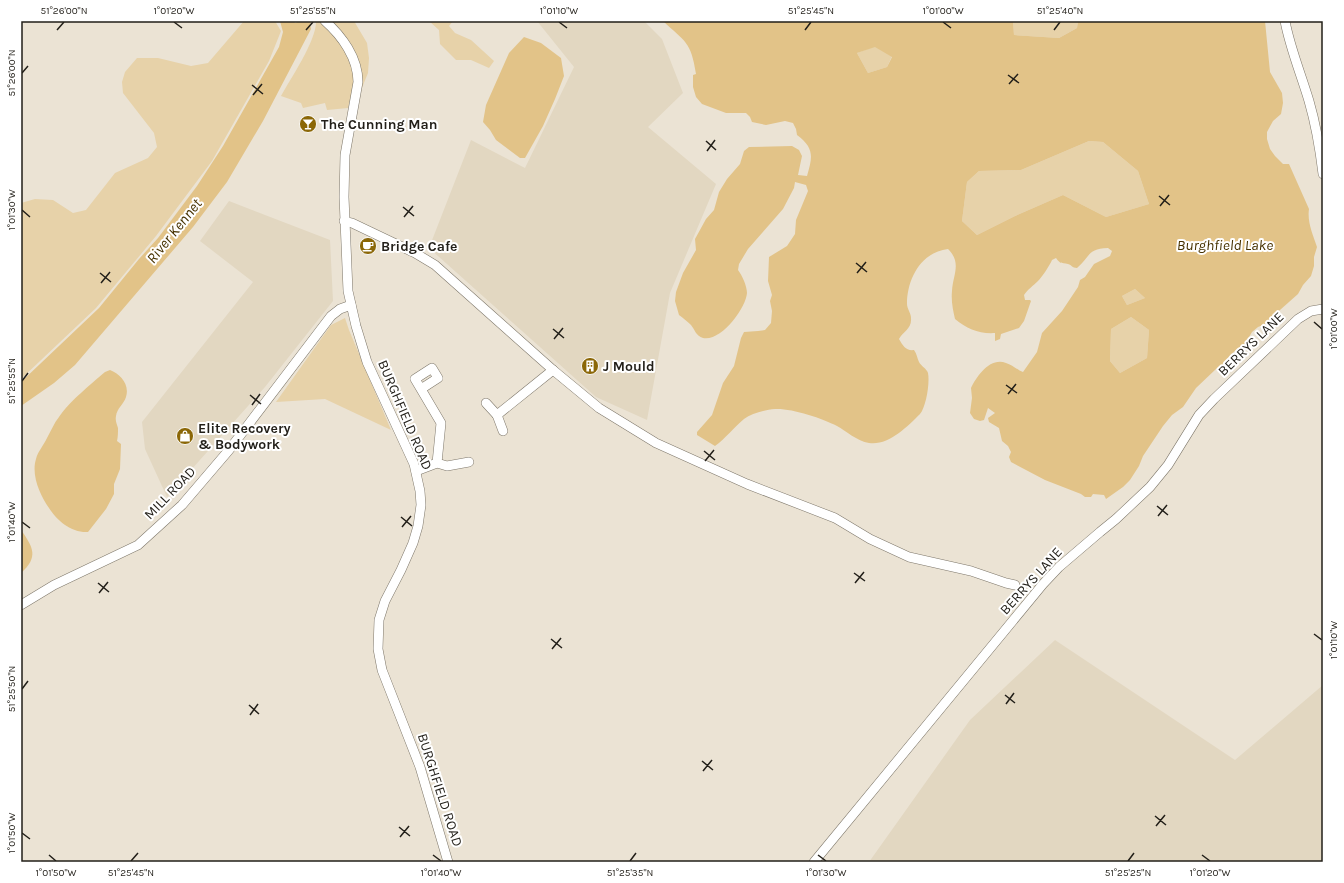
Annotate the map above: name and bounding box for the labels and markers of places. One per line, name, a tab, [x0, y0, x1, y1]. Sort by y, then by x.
bar icon: The Cunning Man	[298, 114, 318, 134]
place label: The Cunning Man	[321, 116, 437, 133]
cafe icon: Bridge Cafe	[358, 236, 378, 256]
place label: Bridge Cafe	[381, 238, 458, 255]
building icon: J Mould	[580, 356, 600, 376]
place label: J Mould	[603, 358, 655, 375]
place label: Elite Recovery & Bodywork	[198, 420, 291, 453]
shop icon: Elite Recovery & Bodywork	[175, 426, 195, 446]

